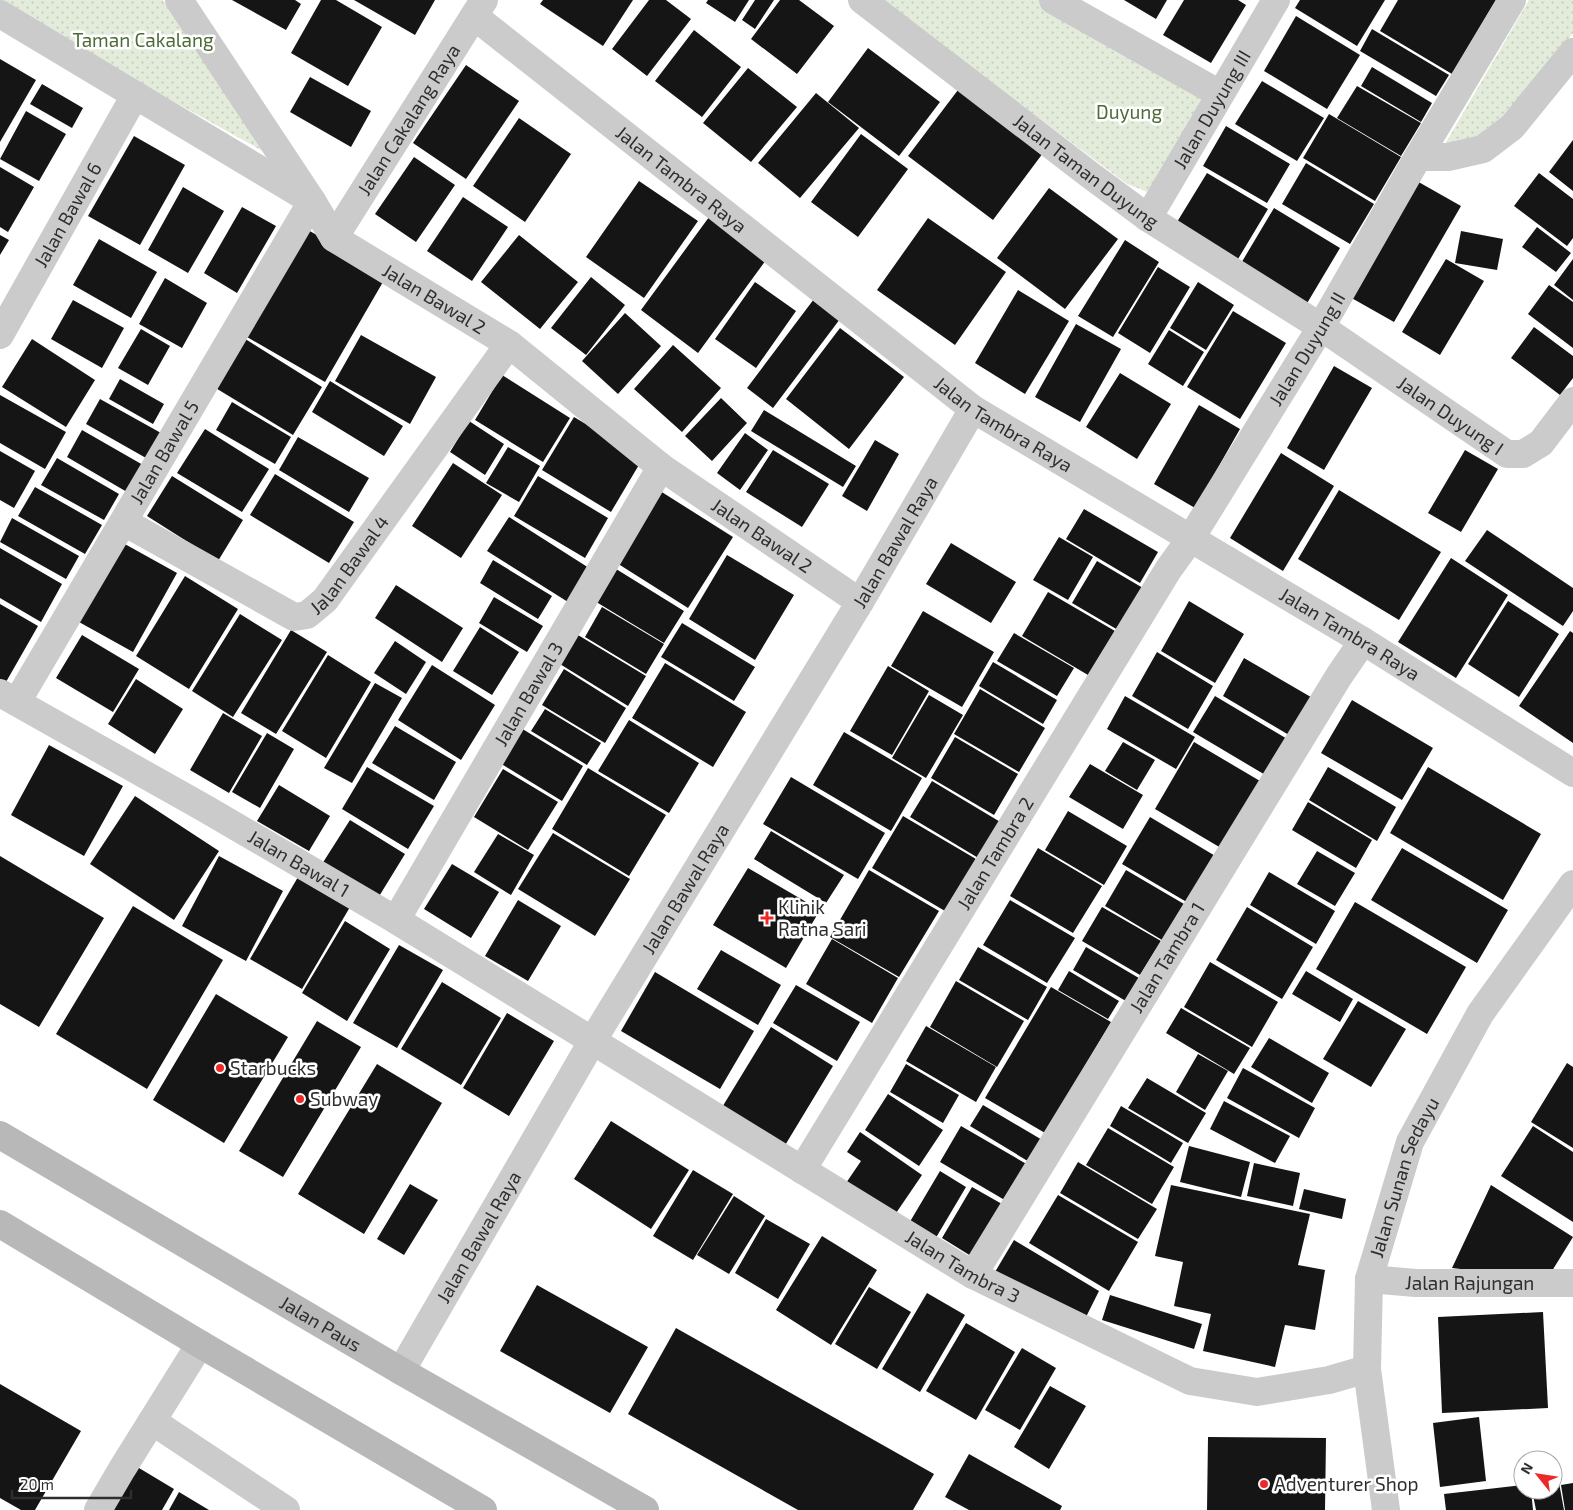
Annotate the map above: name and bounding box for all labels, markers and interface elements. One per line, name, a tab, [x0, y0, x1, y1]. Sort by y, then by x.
park label: Taman Cakalang	[72, 28, 214, 51]
street label: Jalan Cakalang Raya	[352, 39, 464, 199]
street label: Jalan Duyung III	[1168, 46, 1255, 172]
park label: Duyung	[1096, 100, 1162, 123]
street label: Jalan Taman Duyung	[1009, 109, 1164, 233]
street label: Jalan Tambra Raya	[612, 120, 752, 237]
street label: Jalan Bawal 6	[29, 158, 106, 271]
street label: Jalan Bawal 2	[379, 258, 490, 338]
street label: Jalan Duyung II	[1263, 288, 1349, 410]
street label: Jalan Tambra Raya	[930, 371, 1077, 477]
street label: Jalan Duyung I	[1393, 371, 1508, 459]
street label: Jalan Bawal 5	[124, 396, 203, 508]
street label: Jalan Bawal Raya	[847, 472, 942, 612]
street label: Jalan Bawal 2	[708, 493, 817, 577]
street label: Jalan Bawal 4	[305, 511, 393, 619]
street label: Jalan Tambra Raya	[1276, 582, 1424, 685]
street label: Jalan Bawal 3	[489, 637, 567, 750]
street label: Jalan Tambra 2	[952, 792, 1038, 914]
street label: Jalan Bawal Raya	[636, 819, 733, 958]
street label: Jalan Bawal 1	[244, 824, 354, 901]
place label: Klinik Ratna Sari	[778, 895, 867, 940]
street label: Jalan Tambra 1	[1124, 898, 1209, 1017]
marker: Klinik Ratna Sari	[760, 911, 774, 925]
place label: Starbucks	[230, 1056, 316, 1079]
marker: Starbucks	[214, 1062, 226, 1074]
place label: Subway	[310, 1087, 378, 1110]
marker: Subway	[294, 1093, 306, 1105]
street label: Jalan Sunan Sedayu	[1364, 1093, 1443, 1260]
street label: Jalan Bawal Raya	[431, 1167, 526, 1307]
street label: Jalan Tambra 3	[902, 1224, 1024, 1307]
street label: Jalan Rajungan	[1404, 1270, 1534, 1294]
street label: Jalan Paus	[276, 1290, 366, 1356]
north arrow	[1513, 1450, 1563, 1500]
text: N	[1516, 1460, 1536, 1477]
scale bar	[12, 1468, 131, 1500]
place label: Adventurer Shop	[1274, 1472, 1419, 1495]
text: 20 m	[20, 1475, 54, 1493]
marker: Adventurer Shop	[1258, 1478, 1270, 1490]

